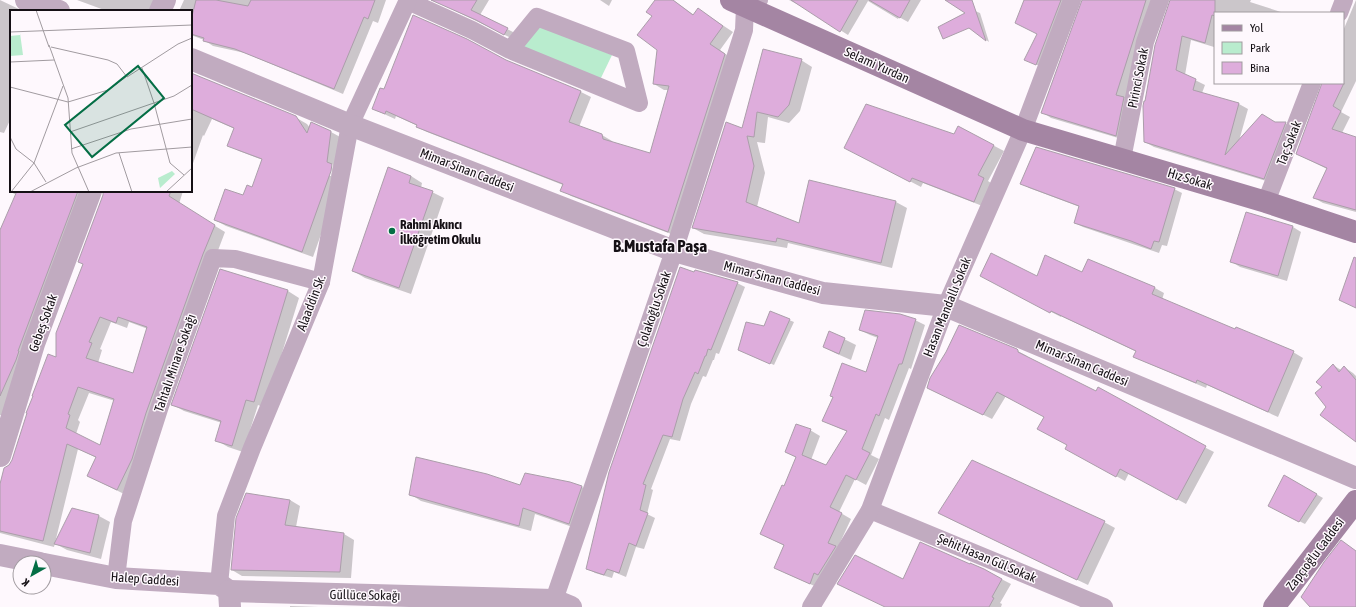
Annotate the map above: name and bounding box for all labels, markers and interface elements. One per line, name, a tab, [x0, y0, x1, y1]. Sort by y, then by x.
inset map	[10, 10, 192, 192]
legend	[1214, 12, 1344, 84]
text: Yol	[1250, 21, 1264, 35]
text: Park	[1250, 41, 1271, 55]
street label: Selami Yurdan	[842, 44, 912, 86]
street label: Pirinci Sokak	[1125, 46, 1151, 109]
text: Bina	[1250, 61, 1270, 75]
street label: Taç Sokak	[1274, 118, 1304, 167]
street label: Mimar Sinan Caddesi	[418, 145, 516, 195]
street label: Hız Sokak	[1166, 165, 1214, 193]
place label: Rahmi Akıncı İlköğretim Okulu	[400, 217, 481, 247]
marker: Rahmi Akıncı İlköğretim Okulu	[387, 226, 397, 236]
district label: B.Mustafa Paşa	[613, 236, 707, 256]
street label: Hasan Mandallı Sokak	[920, 255, 974, 359]
street label: Mimar Sinan Caddesi	[722, 258, 822, 298]
street label: Çolakoğlu Sokak	[634, 269, 674, 349]
street label: Alaaddin Sk.	[293, 273, 329, 333]
street label: Gebeş Sokak	[26, 292, 60, 354]
street label: Tahtalı Minare Sokağı	[151, 312, 199, 414]
street label: Mimar Sinan Caddesi	[1033, 337, 1131, 389]
street label: Zapçıoğlu Caddesi	[1283, 515, 1347, 593]
street label: Şehit Hasan Gül Sokak	[935, 530, 1039, 586]
north arrow	[12, 555, 52, 595]
street label: Halep Caddesi	[110, 569, 180, 589]
text: K	[19, 576, 32, 589]
street label: Güllüce Sokağı	[329, 587, 401, 603]

